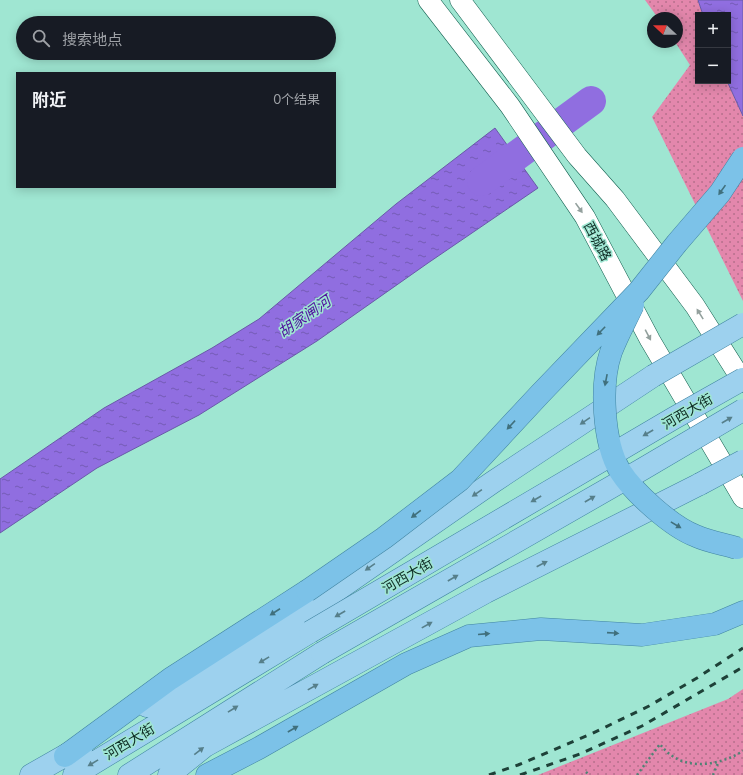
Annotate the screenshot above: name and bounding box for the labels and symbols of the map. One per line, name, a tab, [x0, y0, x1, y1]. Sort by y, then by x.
north arrow	[647, 12, 683, 48]
one-way arrow	[718, 185, 726, 196]
one-way arrow	[575, 203, 583, 214]
street label: 西城路	[581, 218, 615, 264]
water label: 胡家闸河	[274, 290, 336, 341]
one-way arrow	[696, 308, 703, 320]
one-way arrow	[596, 326, 605, 336]
one-way arrow	[644, 329, 651, 341]
one-way arrow	[603, 373, 609, 386]
street label: 河西大街	[659, 390, 715, 432]
one-way arrow	[721, 416, 732, 423]
one-way arrow	[580, 417, 591, 425]
one-way arrow	[506, 420, 516, 430]
one-way arrow	[642, 430, 654, 437]
one-way arrow	[472, 489, 483, 497]
one-way arrow	[531, 495, 541, 503]
one-way arrow	[584, 496, 596, 503]
one-way arrow	[411, 509, 422, 518]
one-way arrow	[670, 521, 682, 528]
street label: 河西大街	[379, 554, 435, 596]
one-way arrow	[536, 561, 547, 567]
one-way arrow	[365, 563, 376, 571]
one-way arrow	[447, 574, 459, 581]
one-way arrow	[269, 609, 281, 616]
one-way arrow	[334, 611, 346, 618]
one-way arrow	[421, 621, 432, 628]
one-way arrow	[607, 630, 619, 637]
one-way arrow	[477, 631, 490, 638]
one-way arrow	[258, 656, 270, 663]
one-way arrow	[307, 684, 318, 691]
one-way arrow	[228, 705, 238, 713]
street label: 河西大街	[101, 719, 157, 763]
one-way arrow	[287, 725, 299, 732]
one-way arrow	[194, 747, 205, 755]
one-way arrow	[87, 760, 99, 767]

